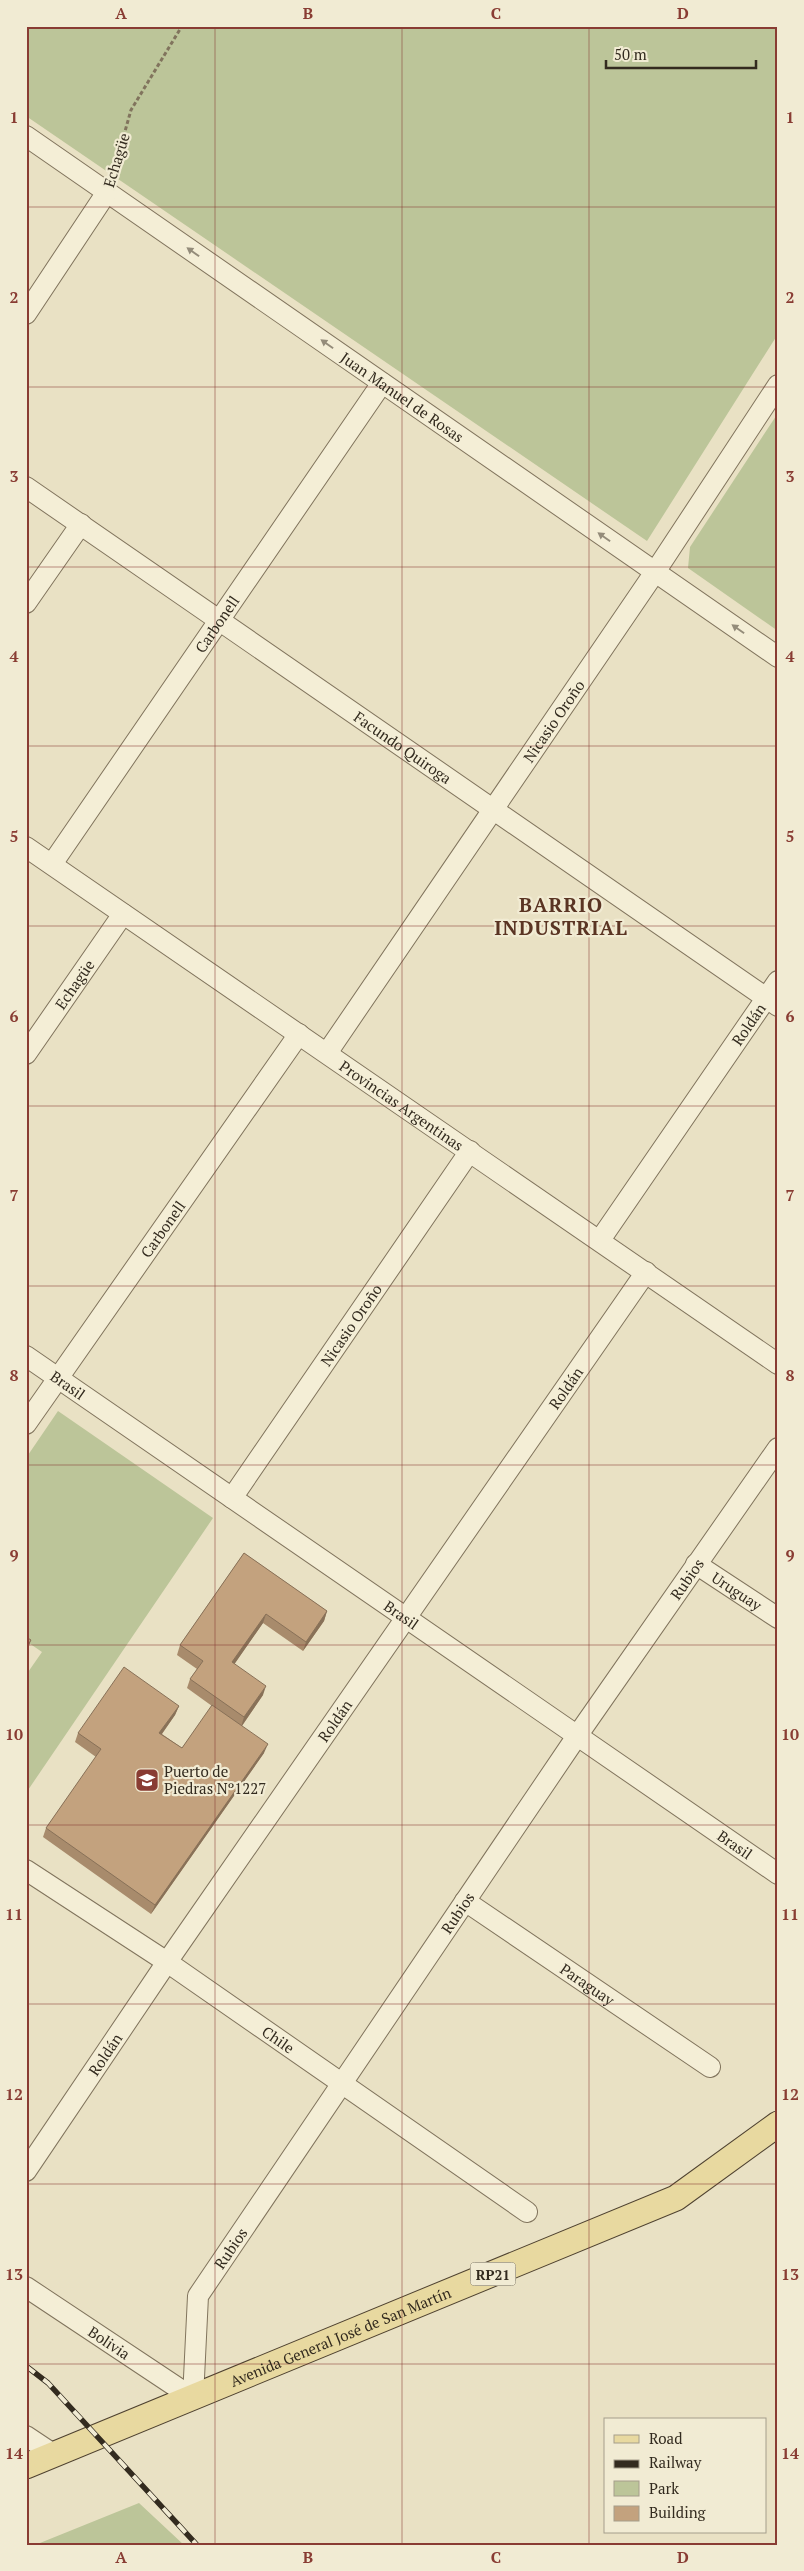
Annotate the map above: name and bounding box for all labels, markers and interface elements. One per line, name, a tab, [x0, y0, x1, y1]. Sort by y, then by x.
text: A	[115, 2, 127, 24]
text: B	[303, 2, 313, 24]
text: C	[491, 2, 501, 24]
text: D	[677, 2, 689, 24]
scale bar	[606, 38, 756, 70]
text: 50 m	[614, 44, 647, 64]
text: 1	[9, 106, 19, 128]
text: 1	[785, 106, 795, 128]
street label: Echagüe	[98, 130, 134, 190]
one-way arrow	[186, 247, 200, 257]
text: 2	[9, 286, 19, 308]
text: 2	[785, 286, 795, 308]
one-way arrow	[320, 339, 334, 349]
street label: Juan Manuel de Rosas	[337, 347, 468, 446]
text: 3	[9, 465, 19, 487]
text: 3	[785, 465, 795, 487]
one-way arrow	[597, 532, 611, 542]
street label: Carbonell	[190, 592, 243, 657]
one-way arrow	[731, 624, 744, 634]
text: 4	[9, 645, 19, 667]
text: 4	[785, 645, 795, 667]
street label: Nicasio Oroño	[518, 676, 589, 766]
street label: Facundo Quiroga	[350, 706, 456, 788]
text: 5	[9, 825, 19, 847]
text: 5	[785, 825, 795, 847]
district label: BARRIO INDUSTRIAL	[494, 891, 628, 941]
street label: Echagüe	[50, 955, 99, 1013]
street label: Roldán	[727, 999, 770, 1049]
text: 6	[9, 1005, 19, 1027]
text: 6	[785, 1005, 795, 1027]
street label: Provincias Argentinas	[336, 1056, 468, 1155]
text: 7	[9, 1184, 19, 1206]
text: 7	[785, 1184, 795, 1206]
street label: Carbonell	[136, 1197, 189, 1261]
street label: Nicasio Oroño	[316, 1280, 386, 1370]
street label: Roldán	[544, 1363, 587, 1413]
text: 8	[9, 1364, 19, 1386]
text: 8	[785, 1364, 795, 1386]
street label: Brasil	[47, 1366, 89, 1404]
text: 9	[9, 1544, 19, 1566]
text: 9	[785, 1544, 795, 1566]
street label: Rubios	[665, 1554, 708, 1603]
street label: Uruguay	[708, 1567, 766, 1615]
street label: Brasil	[380, 1596, 423, 1634]
street label: Roldán	[313, 1696, 356, 1746]
text: 10	[5, 1723, 23, 1745]
text: 10	[781, 1723, 799, 1745]
place label: Puerto de Piedras Nº1227	[164, 1761, 266, 1798]
school or university icon: Puerto de Piedras Nº1227	[134, 1767, 160, 1793]
street label: Brasil	[714, 1825, 756, 1863]
street label: Rubios	[436, 1888, 479, 1937]
text: 11	[5, 1903, 23, 1925]
text: 11	[781, 1903, 799, 1925]
street label: Paraguay	[556, 1958, 619, 2010]
street label: Chile	[258, 2021, 299, 2058]
street label: Roldán	[83, 2029, 126, 2079]
text: 12	[5, 2083, 23, 2105]
text: 12	[781, 2083, 799, 2105]
street label: Rubios	[209, 2224, 252, 2273]
road number: RP21	[470, 2262, 516, 2286]
text: 13	[5, 2263, 23, 2285]
text: 13	[781, 2263, 799, 2285]
street label: Avenida General José de San Martín	[227, 2282, 454, 2391]
street label: Bolivia	[84, 2321, 134, 2364]
legend	[604, 2418, 766, 2534]
text: Road	[649, 2428, 682, 2448]
text: 14	[5, 2442, 23, 2464]
text: 14	[781, 2442, 799, 2464]
text: Railway	[649, 2452, 702, 2472]
text: Park	[649, 2478, 679, 2498]
text: Building	[649, 2502, 707, 2522]
text: A	[115, 2546, 127, 2568]
text: B	[303, 2546, 313, 2568]
text: C	[491, 2546, 501, 2568]
text: D	[677, 2546, 689, 2568]

